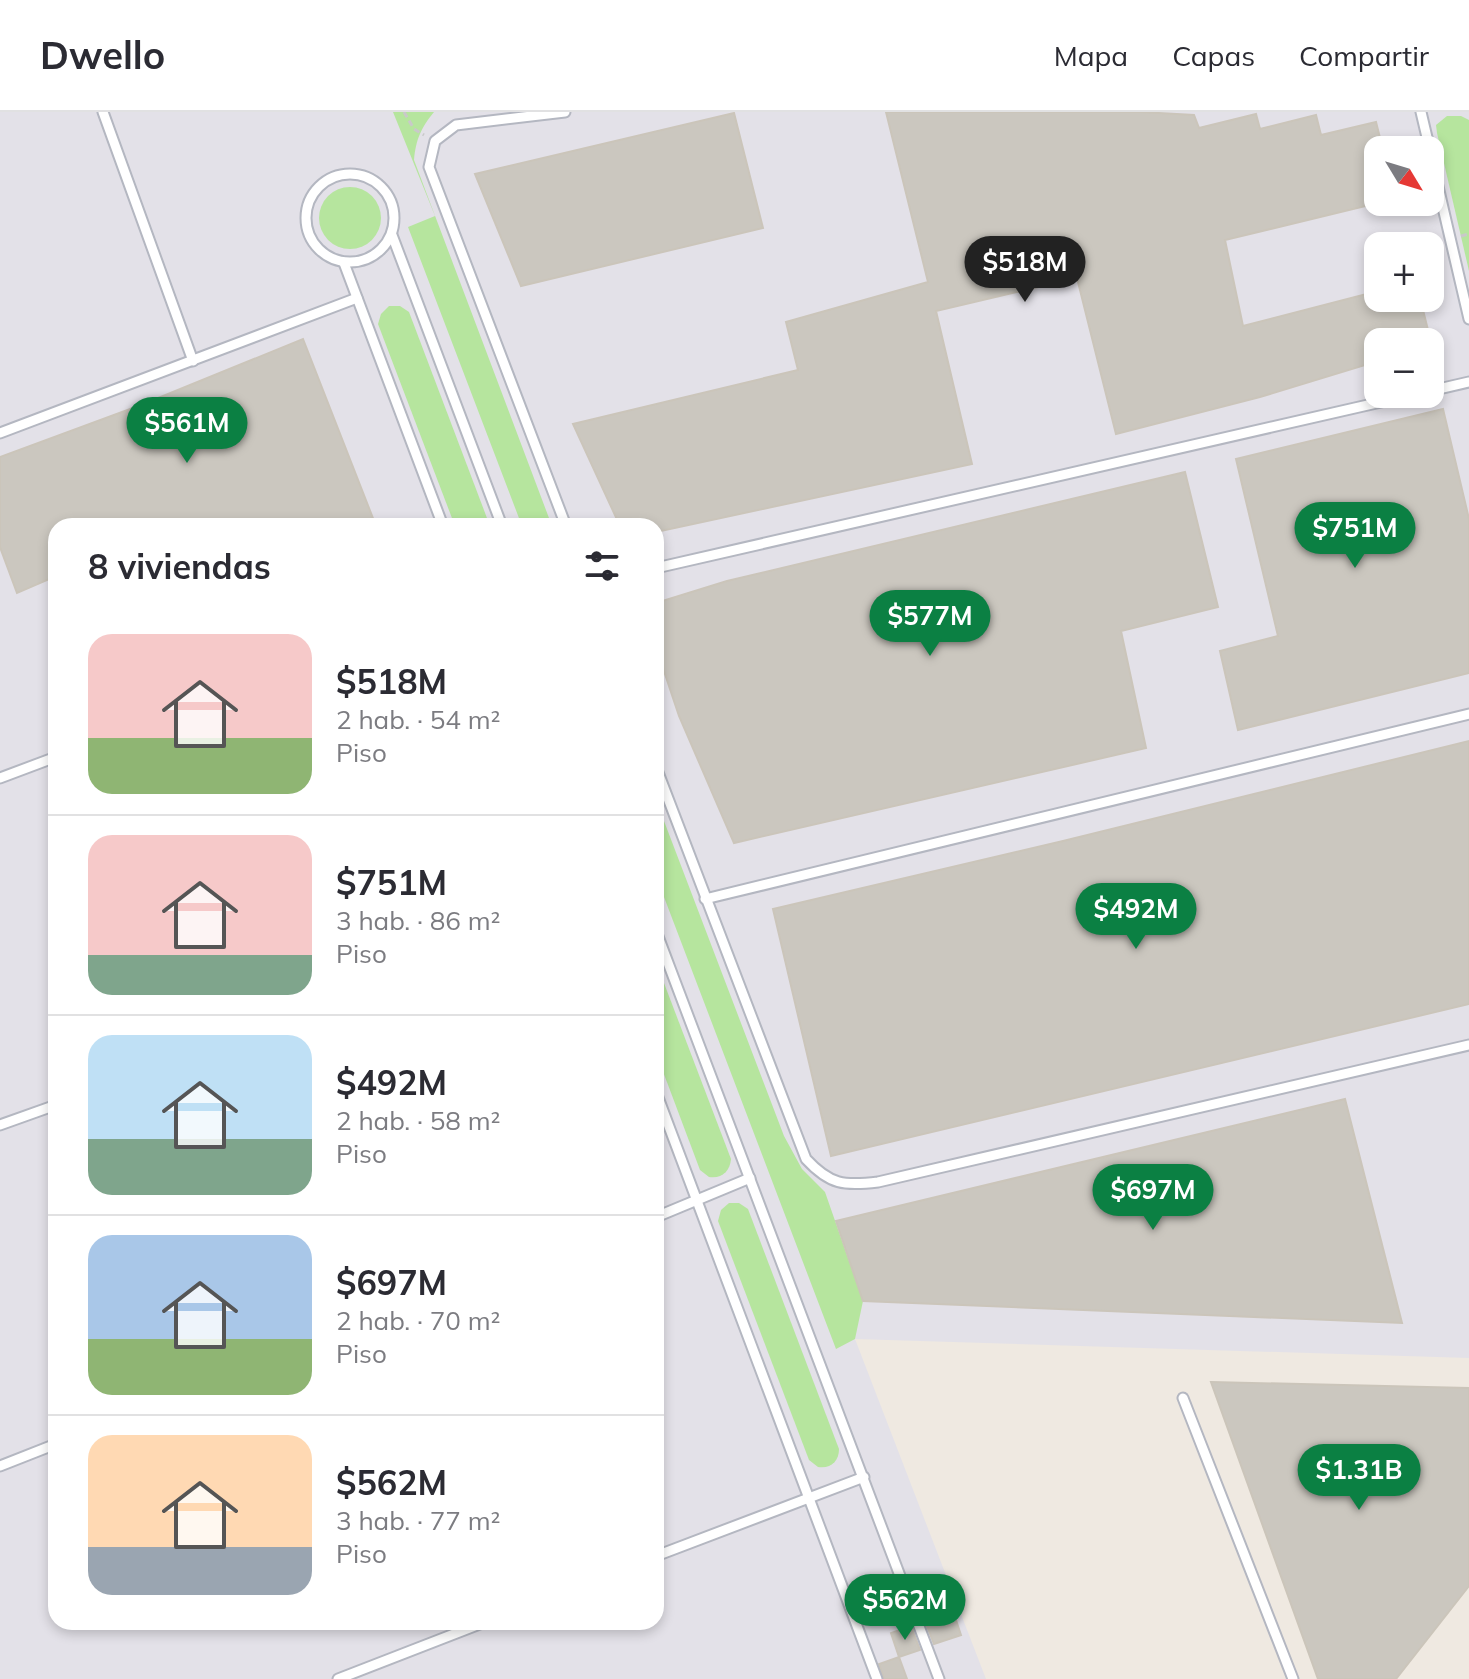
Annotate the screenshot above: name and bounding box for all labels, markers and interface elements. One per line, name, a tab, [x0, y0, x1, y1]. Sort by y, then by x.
text: Dwello	[40, 31, 165, 79]
text: Mapa	[1054, 38, 1128, 73]
text: Capas	[1172, 38, 1255, 73]
text: Compartir	[1299, 38, 1429, 73]
north arrow	[1364, 136, 1444, 216]
map controls	[1364, 136, 1444, 408]
button: +	[1364, 232, 1444, 312]
pin: $518M	[969, 236, 1081, 304]
text: $518M	[982, 245, 1068, 278]
button: −	[1364, 328, 1444, 408]
pin: $561M	[131, 397, 243, 465]
text: $561M	[144, 406, 230, 439]
pin: $751M	[1299, 502, 1411, 570]
text: $751M	[1312, 511, 1398, 544]
icon: filters	[580, 544, 624, 588]
text: 8 viviendas	[88, 545, 271, 588]
pin: $577M	[874, 590, 986, 658]
text: $577M	[887, 599, 973, 632]
text: $518M	[336, 660, 447, 703]
icon: home	[152, 666, 248, 762]
text: 2 hab. · 54 m²	[336, 703, 500, 736]
text: Piso	[336, 736, 387, 769]
text: $751M	[336, 861, 447, 904]
icon: home	[152, 867, 248, 963]
pin: $492M	[1080, 883, 1192, 951]
text: $492M	[1093, 892, 1179, 925]
text: 3 hab. · 86 m²	[336, 904, 500, 937]
text: Piso	[336, 937, 387, 970]
text: $492M	[336, 1061, 447, 1104]
icon: home	[152, 1067, 248, 1163]
text: 2 hab. · 58 m²	[336, 1104, 500, 1137]
text: Piso	[336, 1137, 387, 1170]
pin: $697M	[1097, 1164, 1209, 1232]
text: $697M	[1110, 1173, 1196, 1206]
text: $697M	[336, 1261, 447, 1304]
icon: home	[152, 1267, 248, 1363]
text: 2 hab. · 70 m²	[336, 1304, 500, 1337]
text: Piso	[336, 1337, 387, 1370]
pin: $1.31B	[1294, 1444, 1424, 1512]
text: $1.31B	[1316, 1453, 1402, 1486]
text: $562M	[336, 1461, 447, 1504]
icon: home	[152, 1467, 248, 1563]
text: 3 hab. · 77 m²	[336, 1504, 500, 1537]
text: Piso	[336, 1537, 387, 1570]
pin: $562M	[849, 1574, 961, 1642]
text: $562M	[862, 1583, 948, 1616]

